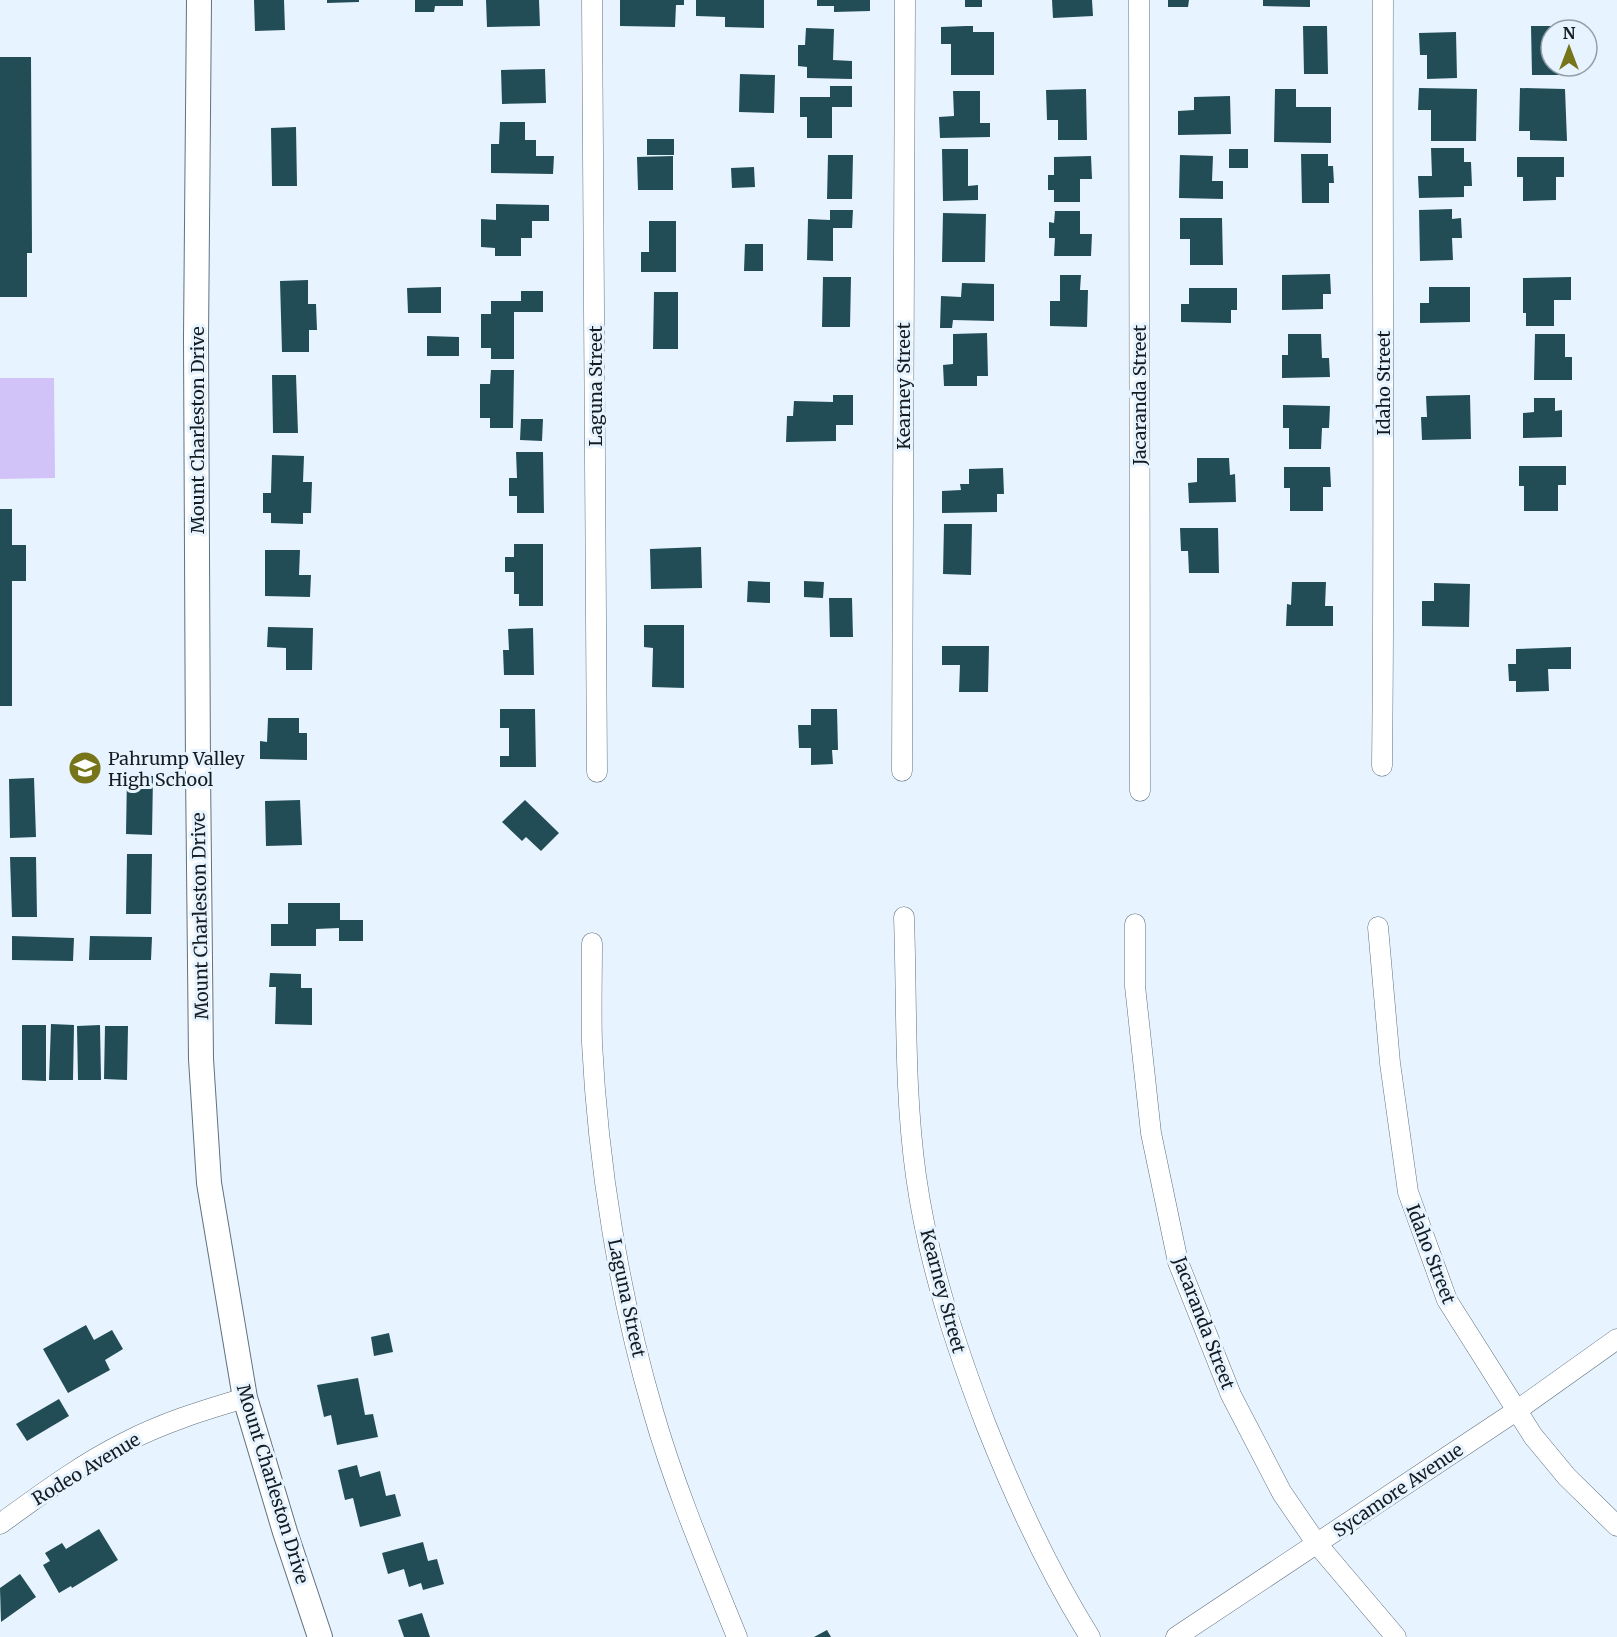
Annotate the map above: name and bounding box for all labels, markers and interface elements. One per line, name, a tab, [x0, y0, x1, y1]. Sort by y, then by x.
north arrow	[1539, 18, 1599, 78]
text: N	[1563, 23, 1576, 43]
street label: Kearney Street	[892, 322, 915, 450]
street label: Jacaranda Street	[1128, 325, 1151, 466]
street label: Mount Charleston Drive	[186, 326, 209, 534]
street label: Laguna Street	[584, 326, 607, 446]
street label: Idaho Street	[1372, 330, 1395, 436]
place label: Pahrump Valley High School	[108, 747, 245, 791]
school or university icon: Pahrump Valley High School	[67, 750, 103, 786]
street label: Mount Charleston Drive	[187, 812, 213, 1020]
street label: Idaho Street	[1401, 1201, 1461, 1307]
street label: Kearney Street	[915, 1227, 971, 1355]
street label: Laguna Street	[603, 1236, 651, 1360]
street label: Jacaranda Street	[1168, 1252, 1240, 1393]
street label: Mount Charleston Drive	[232, 1382, 314, 1586]
street label: Rodeo Avenue	[28, 1428, 144, 1510]
street label: Sycamore Avenue	[1329, 1438, 1467, 1542]

